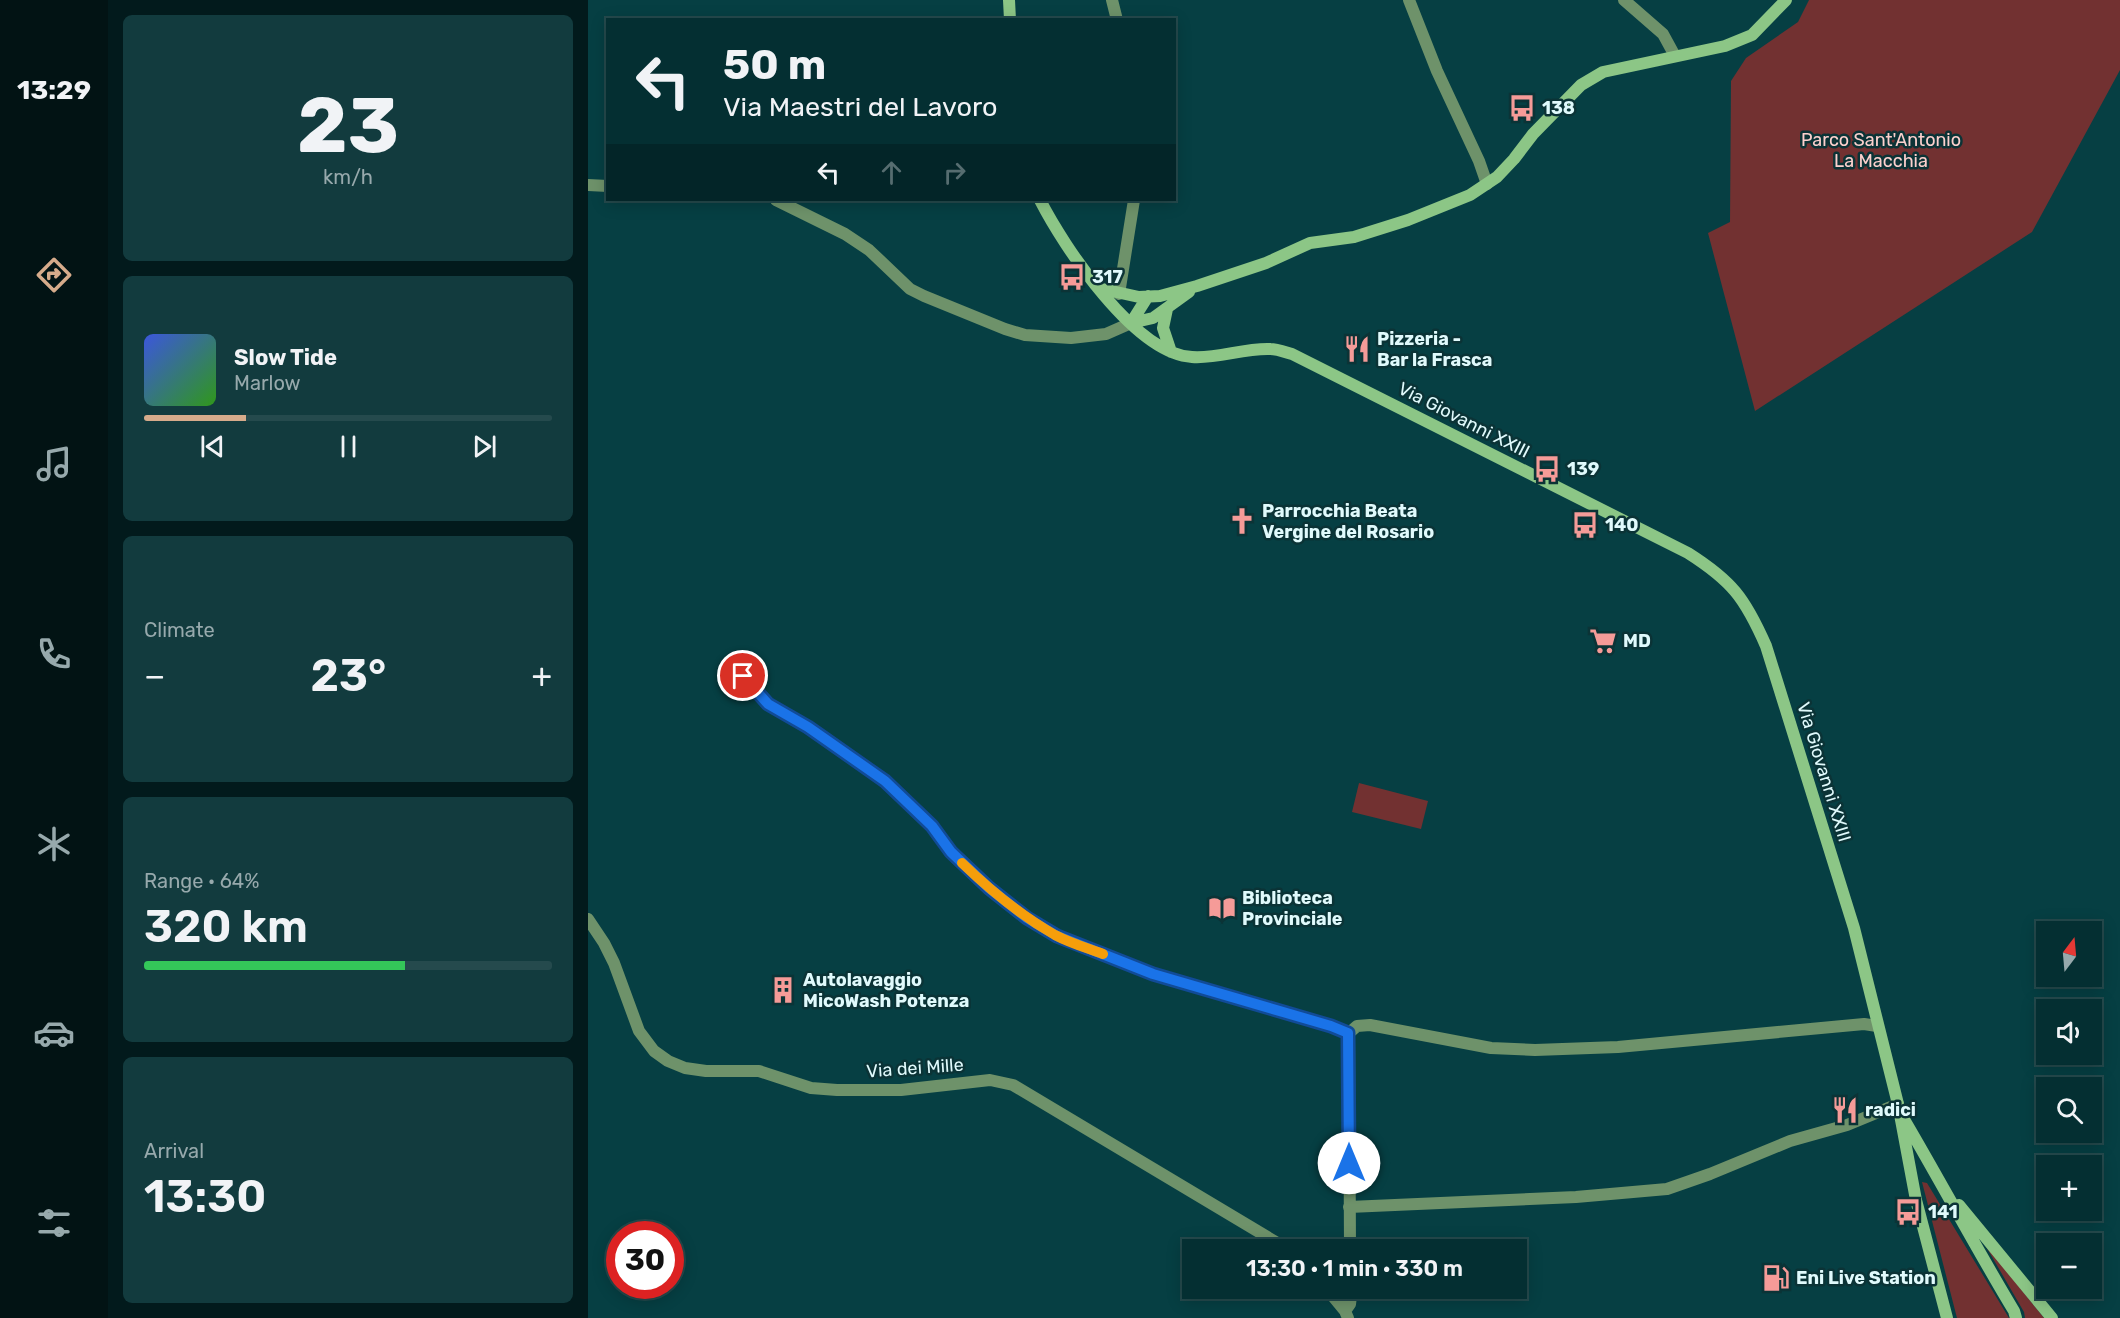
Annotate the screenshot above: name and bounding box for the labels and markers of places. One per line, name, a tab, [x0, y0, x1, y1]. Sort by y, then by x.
bus stop icon: 138	[1507, 93, 1537, 123]
place label: 138	[1542, 97, 1575, 119]
bus stop icon: 317	[1057, 262, 1087, 292]
place label: 317	[1092, 266, 1123, 288]
place label: Pizzeria - Bar la Frasca	[1377, 328, 1492, 371]
restaurant icon: Pizzeria - Bar la Frasca	[1342, 334, 1372, 364]
bus stop icon: 139	[1532, 454, 1562, 484]
place label: 139	[1567, 458, 1599, 480]
place label: Parrocchia Beata Vergine del Rosario	[1262, 500, 1434, 543]
church icon: Parrocchia Beata Vergine del Rosario	[1227, 506, 1257, 536]
bus stop icon: 140	[1570, 510, 1600, 540]
place label: 140	[1605, 514, 1638, 536]
supermarket icon: MD	[1588, 626, 1618, 656]
place label: MD	[1623, 630, 1651, 652]
pin	[717, 650, 768, 701]
place label: Biblioteca Provinciale	[1242, 887, 1343, 930]
library icon: Biblioteca Provinciale	[1207, 893, 1237, 923]
place label: Autolavaggio MicoWash Potenza	[803, 969, 969, 1012]
building icon: Autolavaggio MicoWash Potenza	[768, 975, 798, 1005]
restaurant icon: radici	[1830, 1095, 1860, 1125]
place label: radici	[1865, 1099, 1916, 1121]
bus stop icon: 141	[1893, 1197, 1923, 1227]
place label: 141	[1928, 1201, 1958, 1223]
fuel station icon: Eni Live Station	[1761, 1263, 1791, 1293]
place label: Eni Live Station	[1796, 1267, 1936, 1289]

